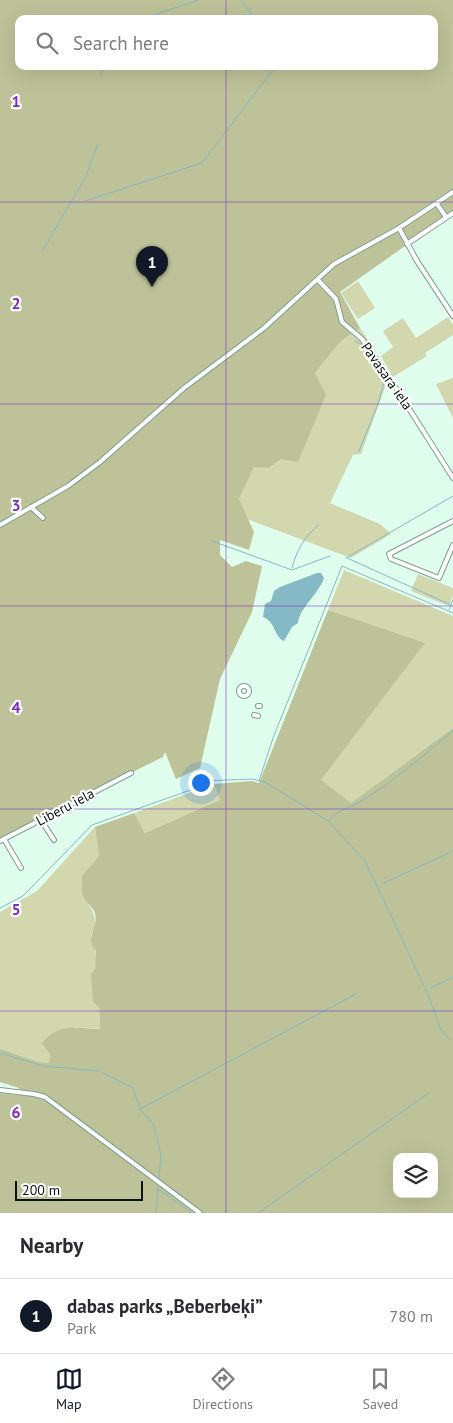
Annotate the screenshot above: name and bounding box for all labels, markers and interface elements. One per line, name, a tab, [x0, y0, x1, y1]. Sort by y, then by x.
search box	[15, 15, 438, 70]
icon: search	[33, 29, 61, 57]
text: Search here	[73, 31, 169, 55]
text: 1	[11, 91, 21, 111]
pin: 1	[136, 246, 168, 287]
text: 2	[11, 293, 21, 313]
street label: Pavasara iela	[357, 339, 417, 413]
text: 3	[11, 495, 21, 515]
text: 4	[11, 697, 21, 717]
your location	[188, 770, 214, 796]
street label: Liberu iela	[33, 784, 97, 830]
text: 5	[11, 899, 21, 919]
text: 6	[11, 1102, 21, 1122]
map controls	[393, 1153, 438, 1198]
button: layers	[393, 1153, 438, 1198]
scale bar	[15, 1178, 142, 1201]
text: 200 m	[22, 1181, 60, 1199]
text: Nearby	[20, 1232, 83, 1259]
text: dabas parks „Beberbeķi”	[67, 1294, 263, 1318]
text: 1	[31, 1306, 41, 1326]
text: 780 m	[390, 1306, 433, 1326]
text: Park	[67, 1318, 96, 1338]
tab: Map	[55, 1365, 83, 1413]
tab: Directions	[192, 1365, 253, 1413]
tab: Saved	[363, 1365, 398, 1413]

